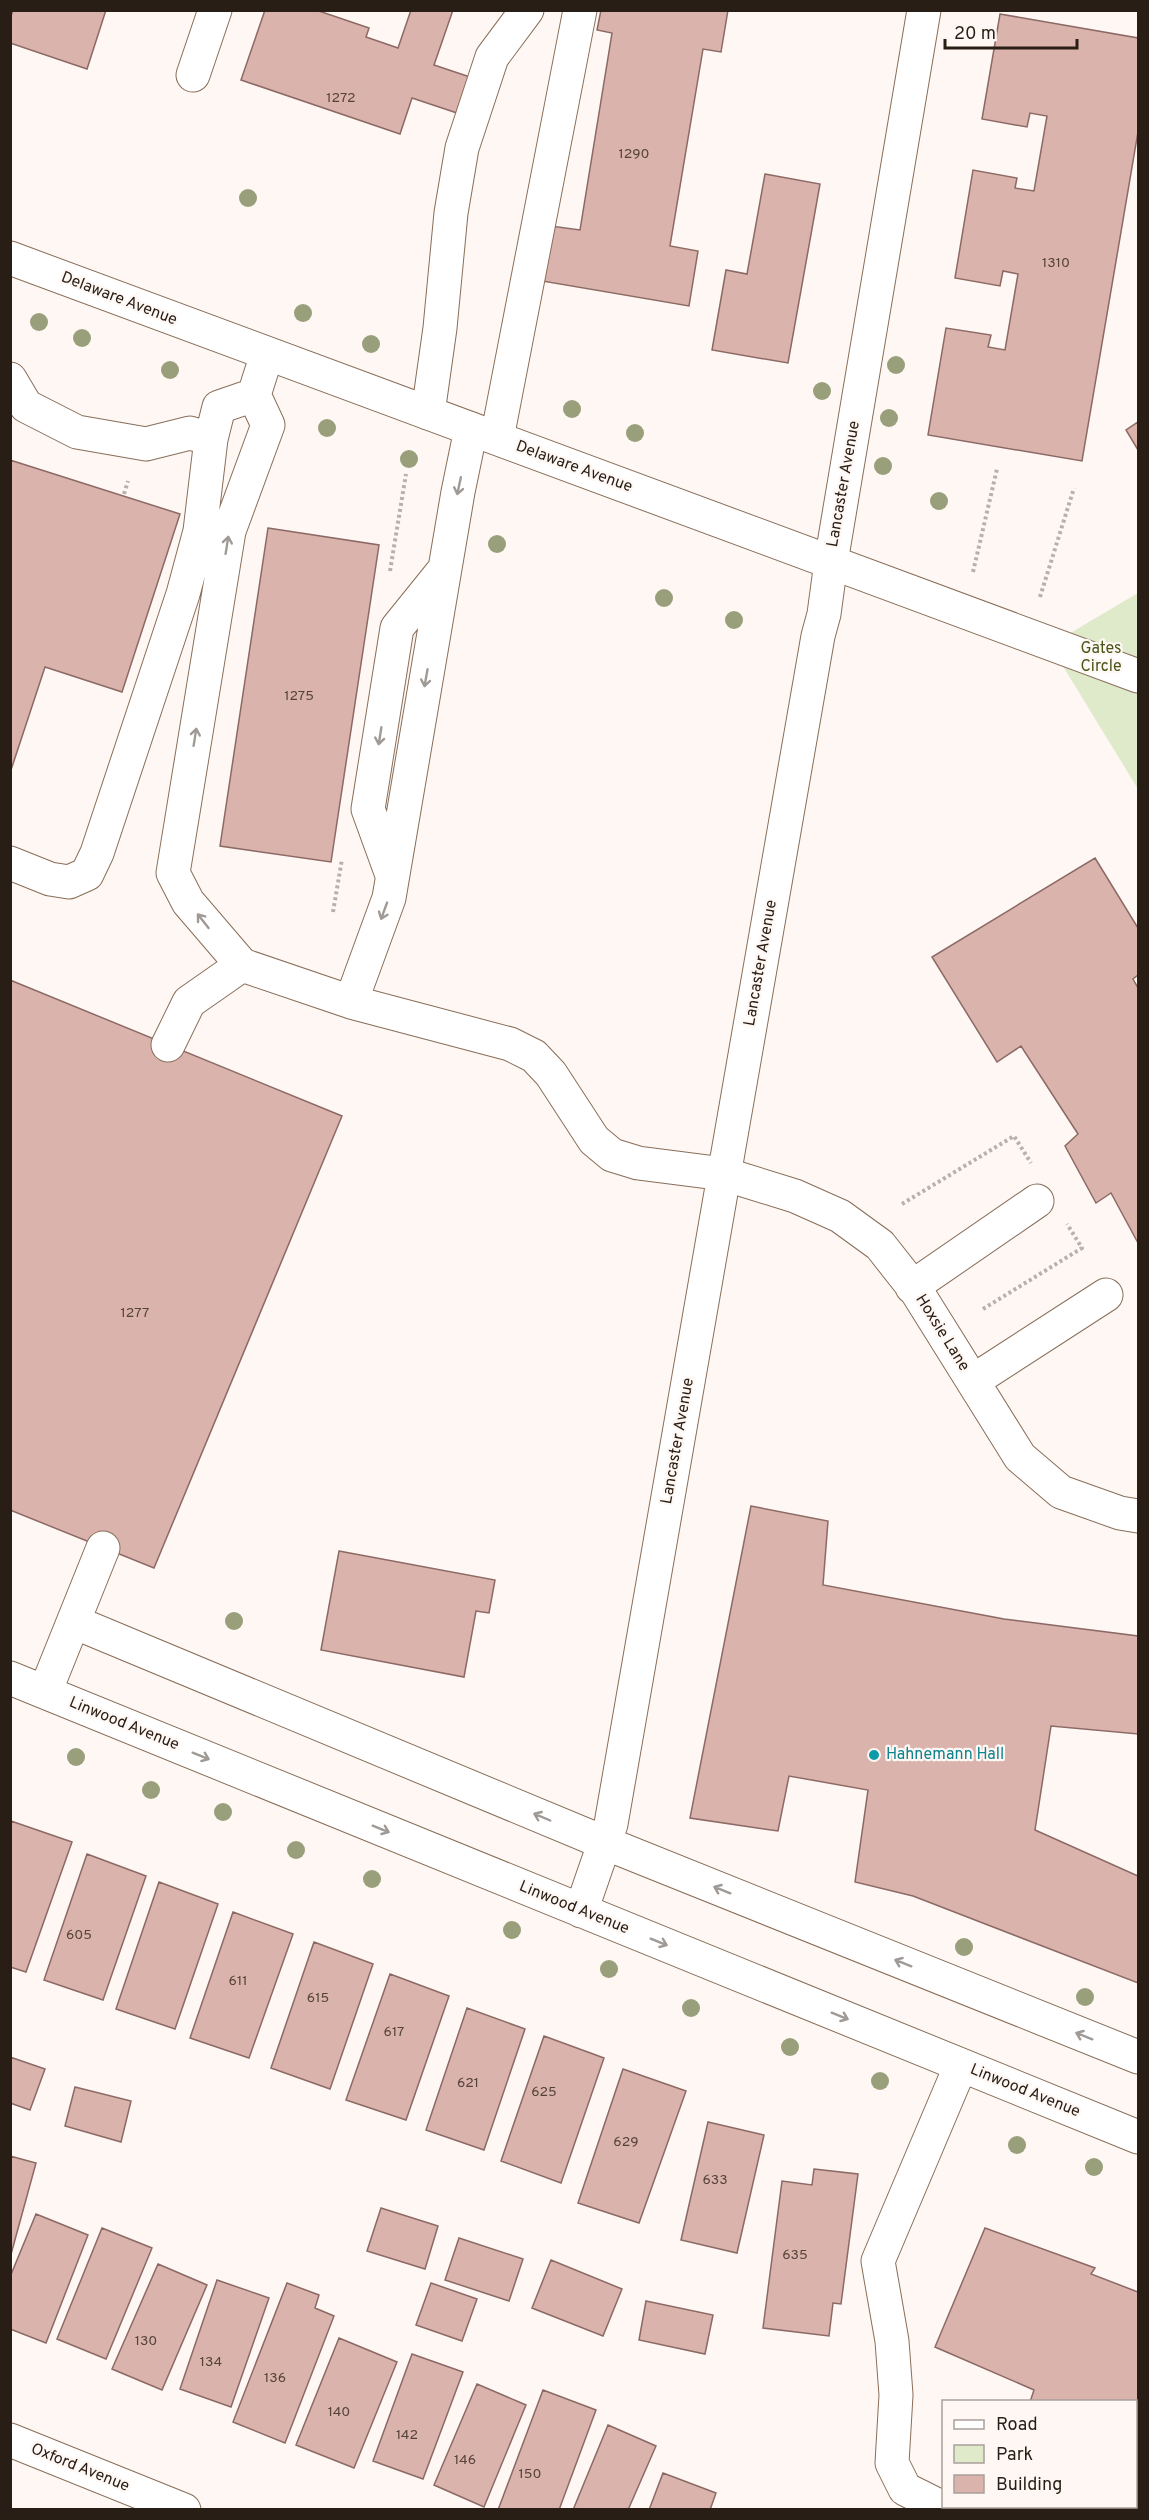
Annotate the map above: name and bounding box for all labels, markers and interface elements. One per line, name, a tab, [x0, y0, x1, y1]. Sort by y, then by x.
scale bar	[945, 12, 1077, 50]
text: 20 m	[954, 23, 996, 46]
house number: 1272	[326, 90, 356, 107]
house number: 1290	[618, 146, 650, 163]
house number: 1310	[1042, 255, 1070, 272]
street label: Delaware Avenue	[58, 268, 180, 330]
street label: Lancaster Avenue	[823, 419, 865, 549]
street label: Delaware Avenue	[513, 437, 635, 497]
one-way arrow	[453, 476, 464, 495]
one-way arrow	[222, 535, 233, 555]
park label: Gates Circle	[1080, 639, 1122, 677]
one-way arrow	[420, 668, 431, 688]
house number: 1275	[284, 688, 314, 705]
one-way arrow	[374, 726, 385, 746]
one-way arrow	[190, 728, 201, 748]
street label: Lancaster Avenue	[740, 898, 782, 1028]
one-way arrow	[378, 901, 389, 920]
one-way arrow	[197, 914, 210, 930]
street label: Hoxsie Lane	[910, 1291, 974, 1375]
house number: 1277	[121, 1305, 149, 1322]
street label: Lancaster Avenue	[657, 1376, 699, 1506]
street label: Linwood Avenue	[66, 1693, 182, 1755]
place label: Hahnemann Hall	[886, 1745, 1004, 1765]
marker: Hahnemann Hall	[867, 1748, 881, 1762]
one-way arrow	[191, 1751, 210, 1762]
one-way arrow	[533, 1811, 551, 1822]
one-way arrow	[372, 1824, 390, 1835]
street label: Linwood Avenue	[516, 1877, 632, 1939]
one-way arrow	[714, 1884, 732, 1895]
house number: 605	[66, 1927, 92, 1944]
one-way arrow	[649, 1937, 668, 1948]
one-way arrow	[895, 1957, 913, 1968]
house number: 611	[229, 1973, 247, 1990]
house number: 615	[307, 1990, 329, 2007]
one-way arrow	[830, 2011, 849, 2022]
house number: 617	[384, 2024, 404, 2041]
one-way arrow	[1075, 2029, 1094, 2040]
street label: Linwood Avenue	[967, 2060, 1083, 2122]
house number: 621	[457, 2075, 479, 2092]
house number: 625	[531, 2084, 557, 2101]
house number: 629	[613, 2134, 639, 2151]
house number: 633	[702, 2172, 728, 2189]
house number: 635	[782, 2247, 808, 2264]
house number: 130	[135, 2333, 157, 2350]
house number: 134	[200, 2354, 222, 2371]
house number: 136	[264, 2370, 286, 2387]
legend	[942, 2400, 1137, 2508]
house number: 140	[328, 2404, 350, 2421]
text: Road	[996, 2414, 1038, 2437]
house number: 142	[396, 2427, 418, 2444]
street label: Oxford Avenue	[28, 2439, 132, 2497]
text: Park	[996, 2444, 1033, 2467]
house number: 146	[454, 2452, 476, 2469]
house number: 150	[519, 2466, 541, 2483]
text: Building	[996, 2474, 1062, 2497]

